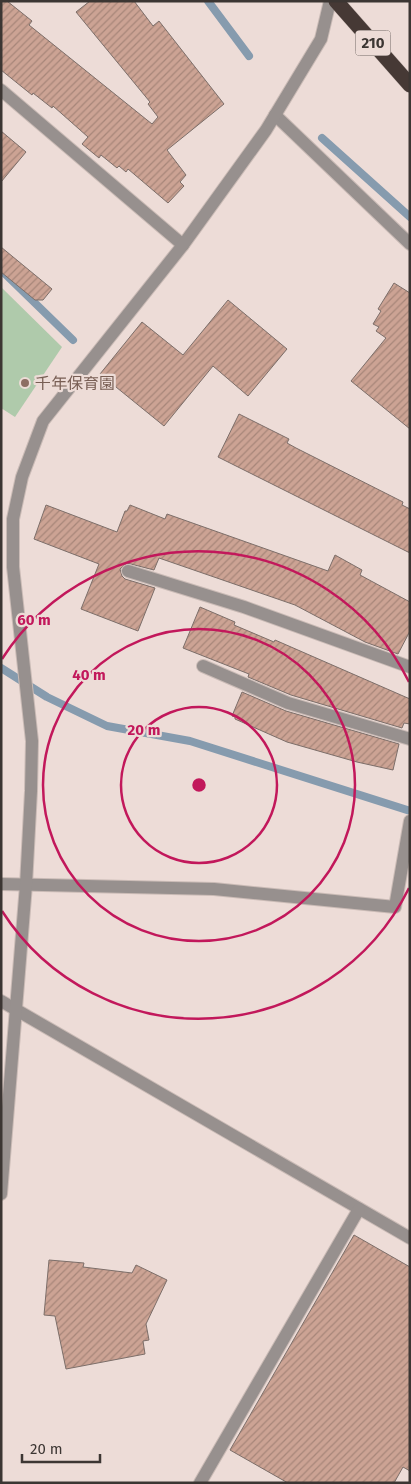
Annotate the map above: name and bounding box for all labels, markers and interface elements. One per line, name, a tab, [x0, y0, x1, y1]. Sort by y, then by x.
road number: 210	[356, 30, 390, 56]
place label: 千年保育園	[35, 374, 115, 393]
marker: 千年保育園	[19, 377, 31, 389]
text: 60 m	[17, 611, 51, 629]
text: 40 m	[72, 666, 106, 684]
text: 20 m	[128, 721, 160, 739]
centre of rings	[190, 776, 208, 794]
scale bar	[22, 1432, 100, 1464]
text: 20 m	[30, 1440, 63, 1458]

